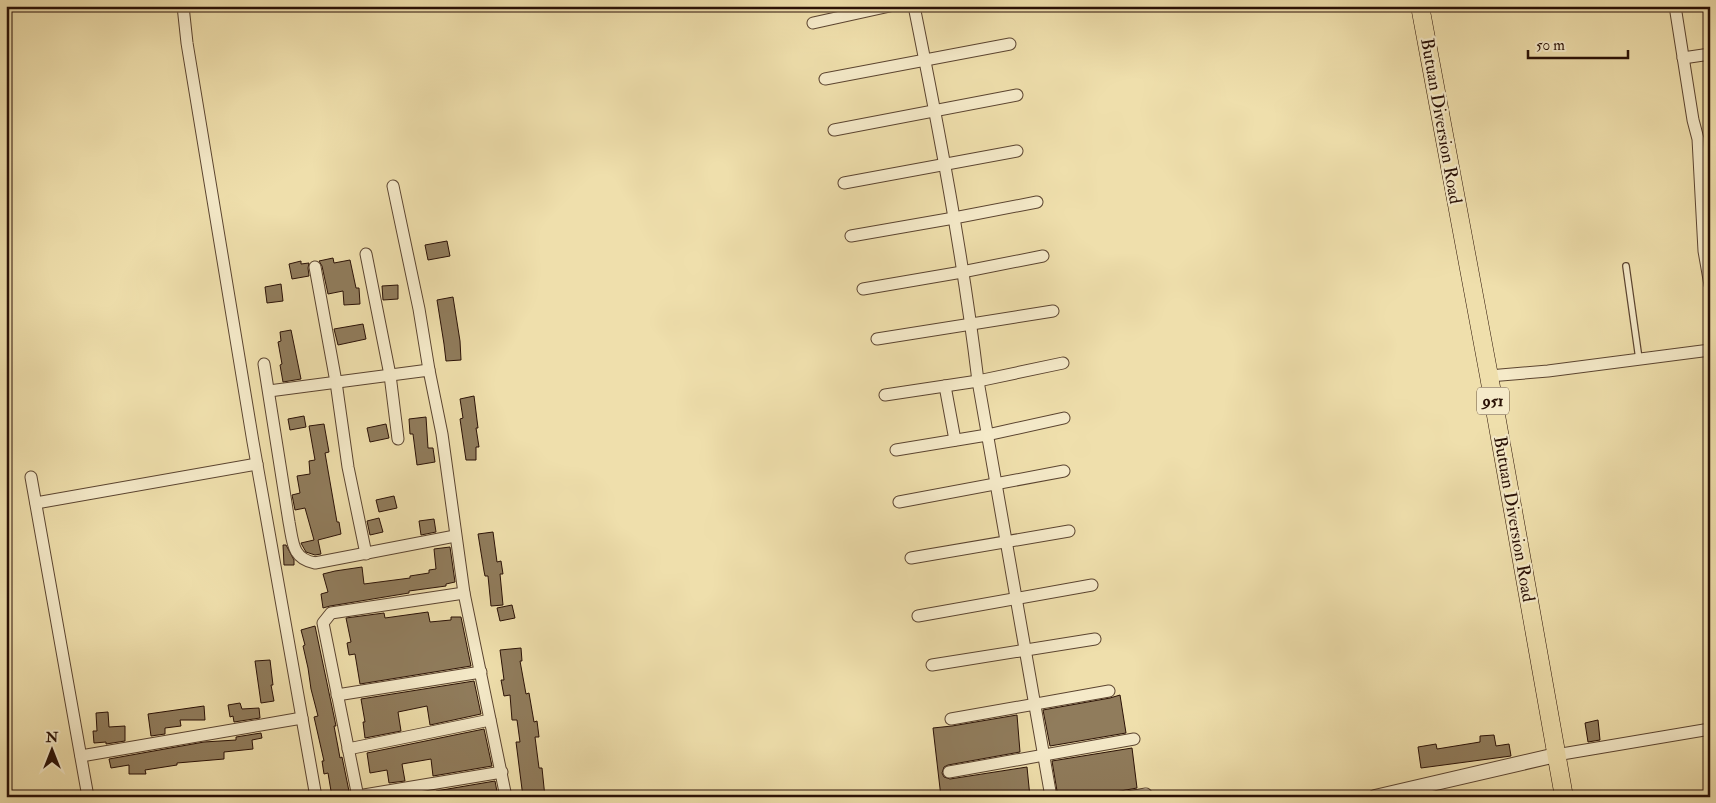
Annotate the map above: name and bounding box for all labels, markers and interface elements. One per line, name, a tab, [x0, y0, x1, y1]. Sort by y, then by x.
scale bar	[1528, 28, 1628, 60]
street label: Butuan Diversion Road	[1415, 36, 1467, 206]
text: 50 m	[1536, 36, 1565, 55]
road number: 951	[1477, 388, 1509, 414]
street label: Butuan Diversion Road	[1488, 434, 1540, 604]
north arrow	[28, 726, 78, 776]
text: N	[45, 729, 59, 746]

